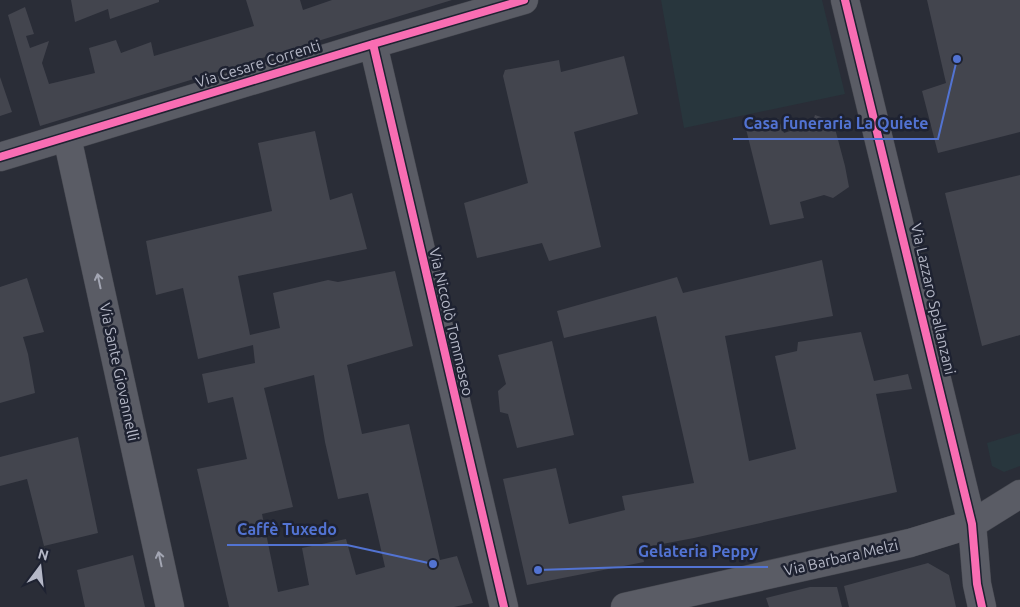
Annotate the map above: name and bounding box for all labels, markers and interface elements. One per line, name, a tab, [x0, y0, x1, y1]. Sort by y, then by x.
street label: Via Cesare Correnti	[193, 36, 322, 91]
callout: Casa funeraria La Quiete	[733, 108, 938, 139]
text: Casa funeraria La Quiete	[743, 114, 929, 132]
street label: Via Lazzaro Spallanzani	[908, 222, 959, 376]
street label: Via Niccolò Tommaseo	[426, 246, 477, 398]
one-way arrow	[94, 273, 103, 289]
street label: Via Sante Giovannelli	[97, 301, 142, 443]
callout: Caffè Tuxedo	[227, 514, 347, 545]
text: Caffè Tuxedo	[237, 520, 337, 538]
callout: Gelateria Peppy	[628, 536, 768, 567]
street label: Via Barbara Melzi	[782, 536, 900, 579]
north arrow	[15, 542, 65, 592]
text: Gelateria Peppy	[638, 542, 758, 560]
text: N	[36, 545, 50, 564]
one-way arrow	[154, 552, 164, 568]

